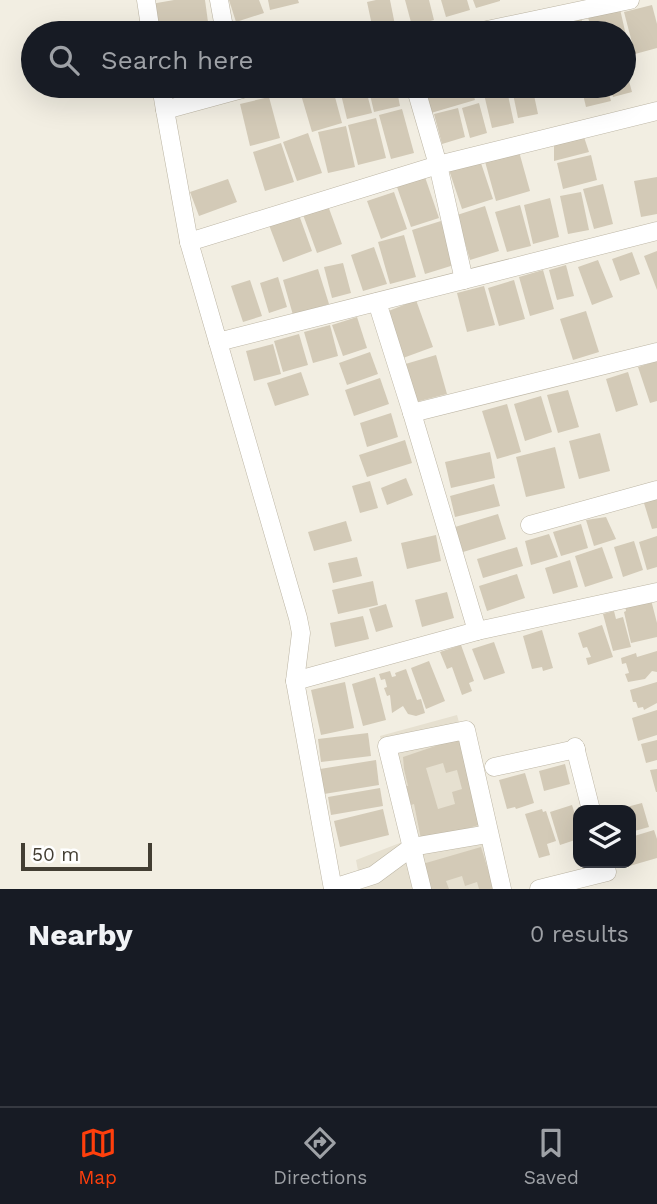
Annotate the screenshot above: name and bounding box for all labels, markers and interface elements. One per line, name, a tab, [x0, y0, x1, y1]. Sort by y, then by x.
search box	[21, 21, 636, 98]
icon: search	[45, 41, 83, 79]
text: Search here	[101, 45, 253, 75]
map controls	[573, 805, 636, 868]
button: layers	[573, 805, 636, 868]
scale bar	[21, 840, 152, 872]
text: 50 m	[32, 843, 79, 866]
text: Nearby	[28, 917, 133, 952]
text: 0 results	[530, 921, 629, 948]
tab: Map	[78, 1124, 117, 1189]
tab: Directions	[273, 1124, 367, 1189]
tab: Saved	[524, 1124, 579, 1189]

